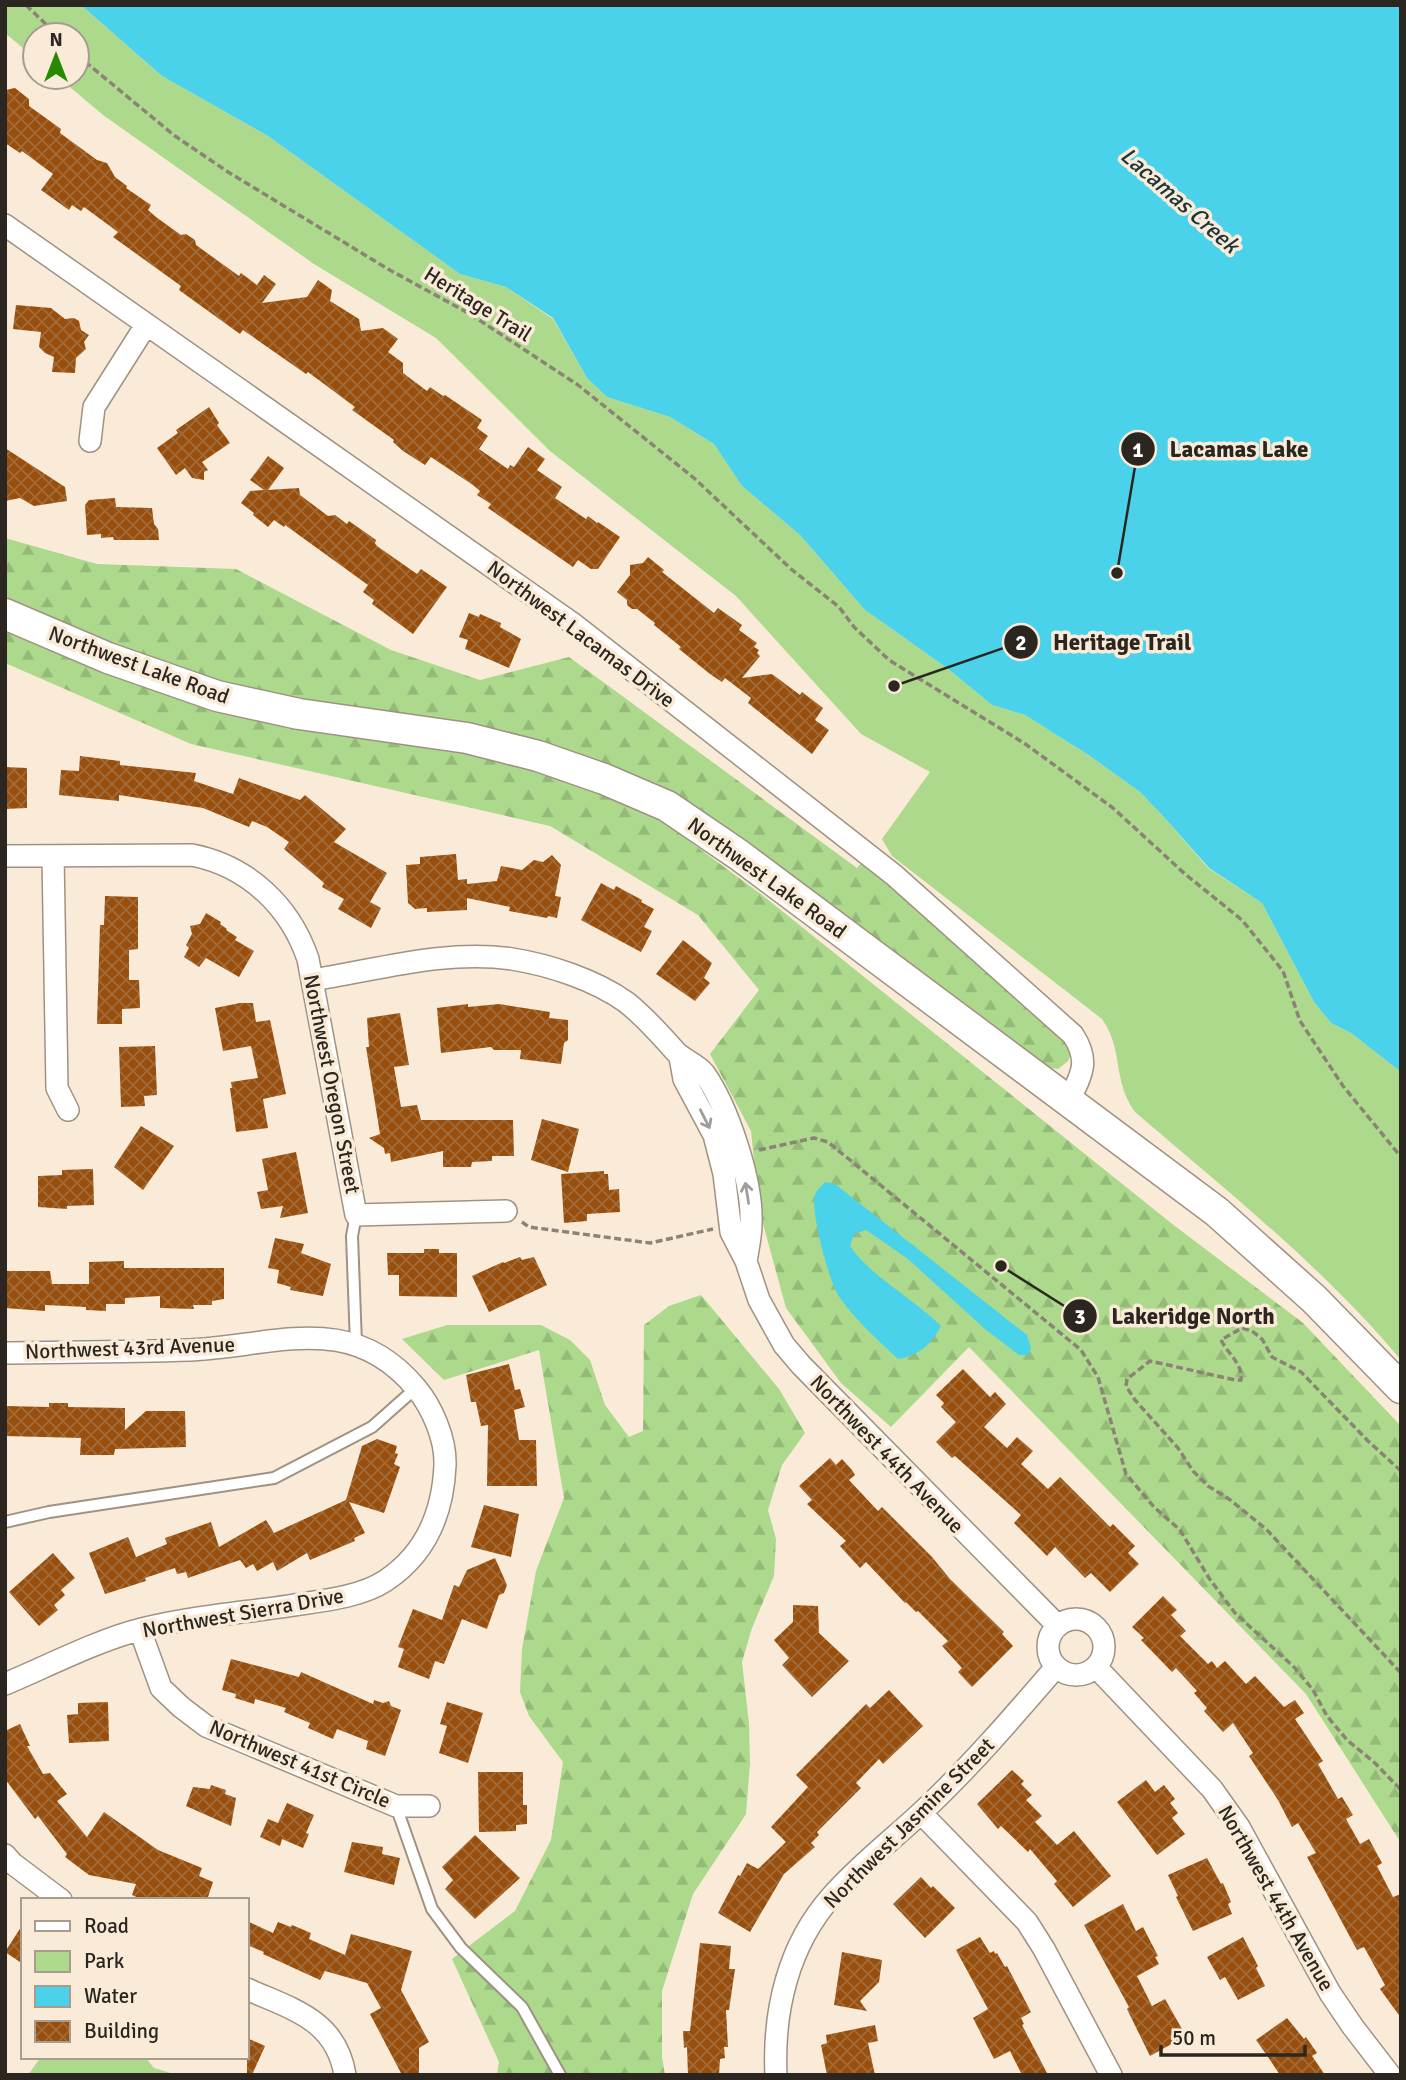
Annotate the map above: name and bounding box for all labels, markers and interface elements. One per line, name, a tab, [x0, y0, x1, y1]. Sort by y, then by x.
north arrow	[21, 21, 91, 91]
text: N	[49, 28, 63, 52]
water label: Lacamas Creek	[1115, 141, 1247, 261]
street label: Heritage Trail	[419, 261, 537, 347]
callout: Lacamas Lake	[1120, 427, 1322, 471]
text: Lacamas Lake	[1170, 435, 1308, 464]
text: 1	[1132, 437, 1144, 463]
street label: Northwest Lacamas Drive	[482, 555, 680, 713]
street label: Northwest Lake Road	[45, 620, 233, 710]
callout: Heritage Trail	[1004, 620, 1205, 664]
text: Heritage Trail	[1053, 628, 1191, 657]
text: 2	[1015, 630, 1027, 656]
street label: Northwest Lake Road	[683, 812, 851, 944]
street label: Northwest Oregon Street	[298, 972, 366, 1196]
one-way arrow	[699, 1108, 713, 1129]
one-way arrow	[740, 1182, 753, 1205]
callout: Lakeridge North	[1063, 1294, 1289, 1338]
text: Lakeridge North	[1111, 1302, 1275, 1331]
text: 3	[1074, 1304, 1086, 1330]
street label: Northwest 43rd Avenue	[25, 1331, 235, 1365]
street label: Northwest 44th Avenue	[805, 1369, 969, 1539]
street label: Northwest Sierra Drive	[140, 1583, 346, 1643]
street label: Northwest 41st Circle	[206, 1714, 394, 1814]
street label: Northwest Jasmine Street	[818, 1732, 1000, 1914]
street label: Northwest 44th Avenue	[1212, 1800, 1340, 1996]
legend	[21, 1898, 248, 2059]
text: Road	[84, 1913, 129, 1939]
text: Park	[84, 1948, 125, 1974]
text: Water	[84, 1983, 137, 2009]
scale bar	[1161, 2014, 1304, 2058]
text: Building	[84, 2018, 159, 2044]
text: 50 m	[1172, 2025, 1216, 2051]

